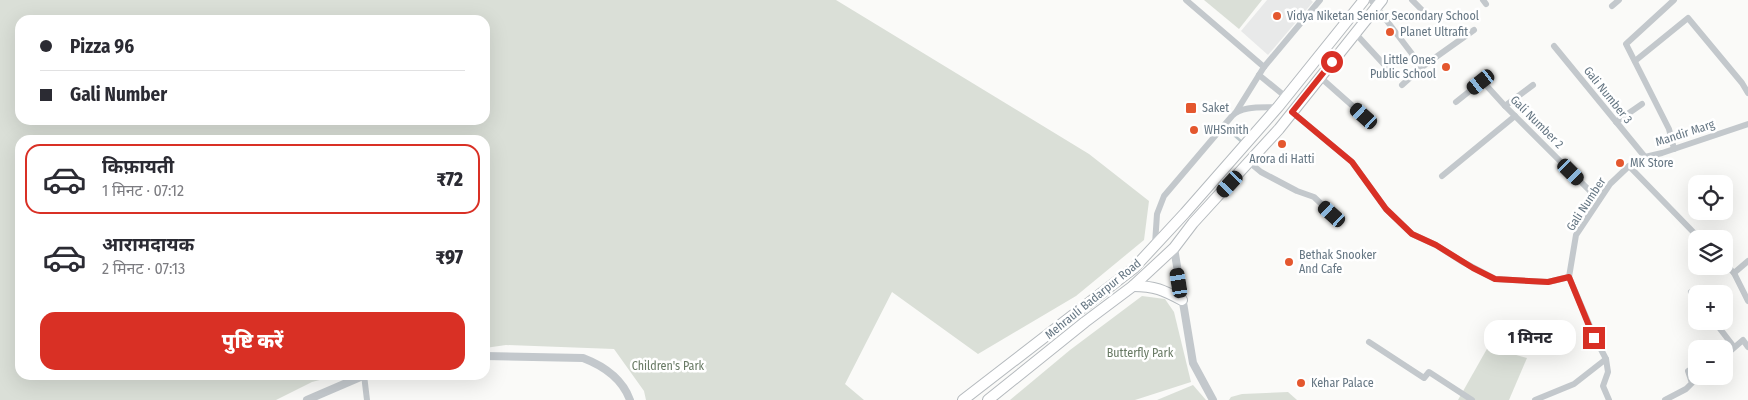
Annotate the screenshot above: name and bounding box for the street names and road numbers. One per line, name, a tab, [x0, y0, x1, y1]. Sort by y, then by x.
street label: Gali Number 3	[1581, 64, 1635, 126]
street label: Gali Number 2	[1508, 93, 1566, 151]
street label: Mandir Marg	[1654, 117, 1717, 149]
street label: Gali Number	[1564, 174, 1609, 233]
street label: Mehrauli Badarpur Road	[1042, 256, 1144, 342]

